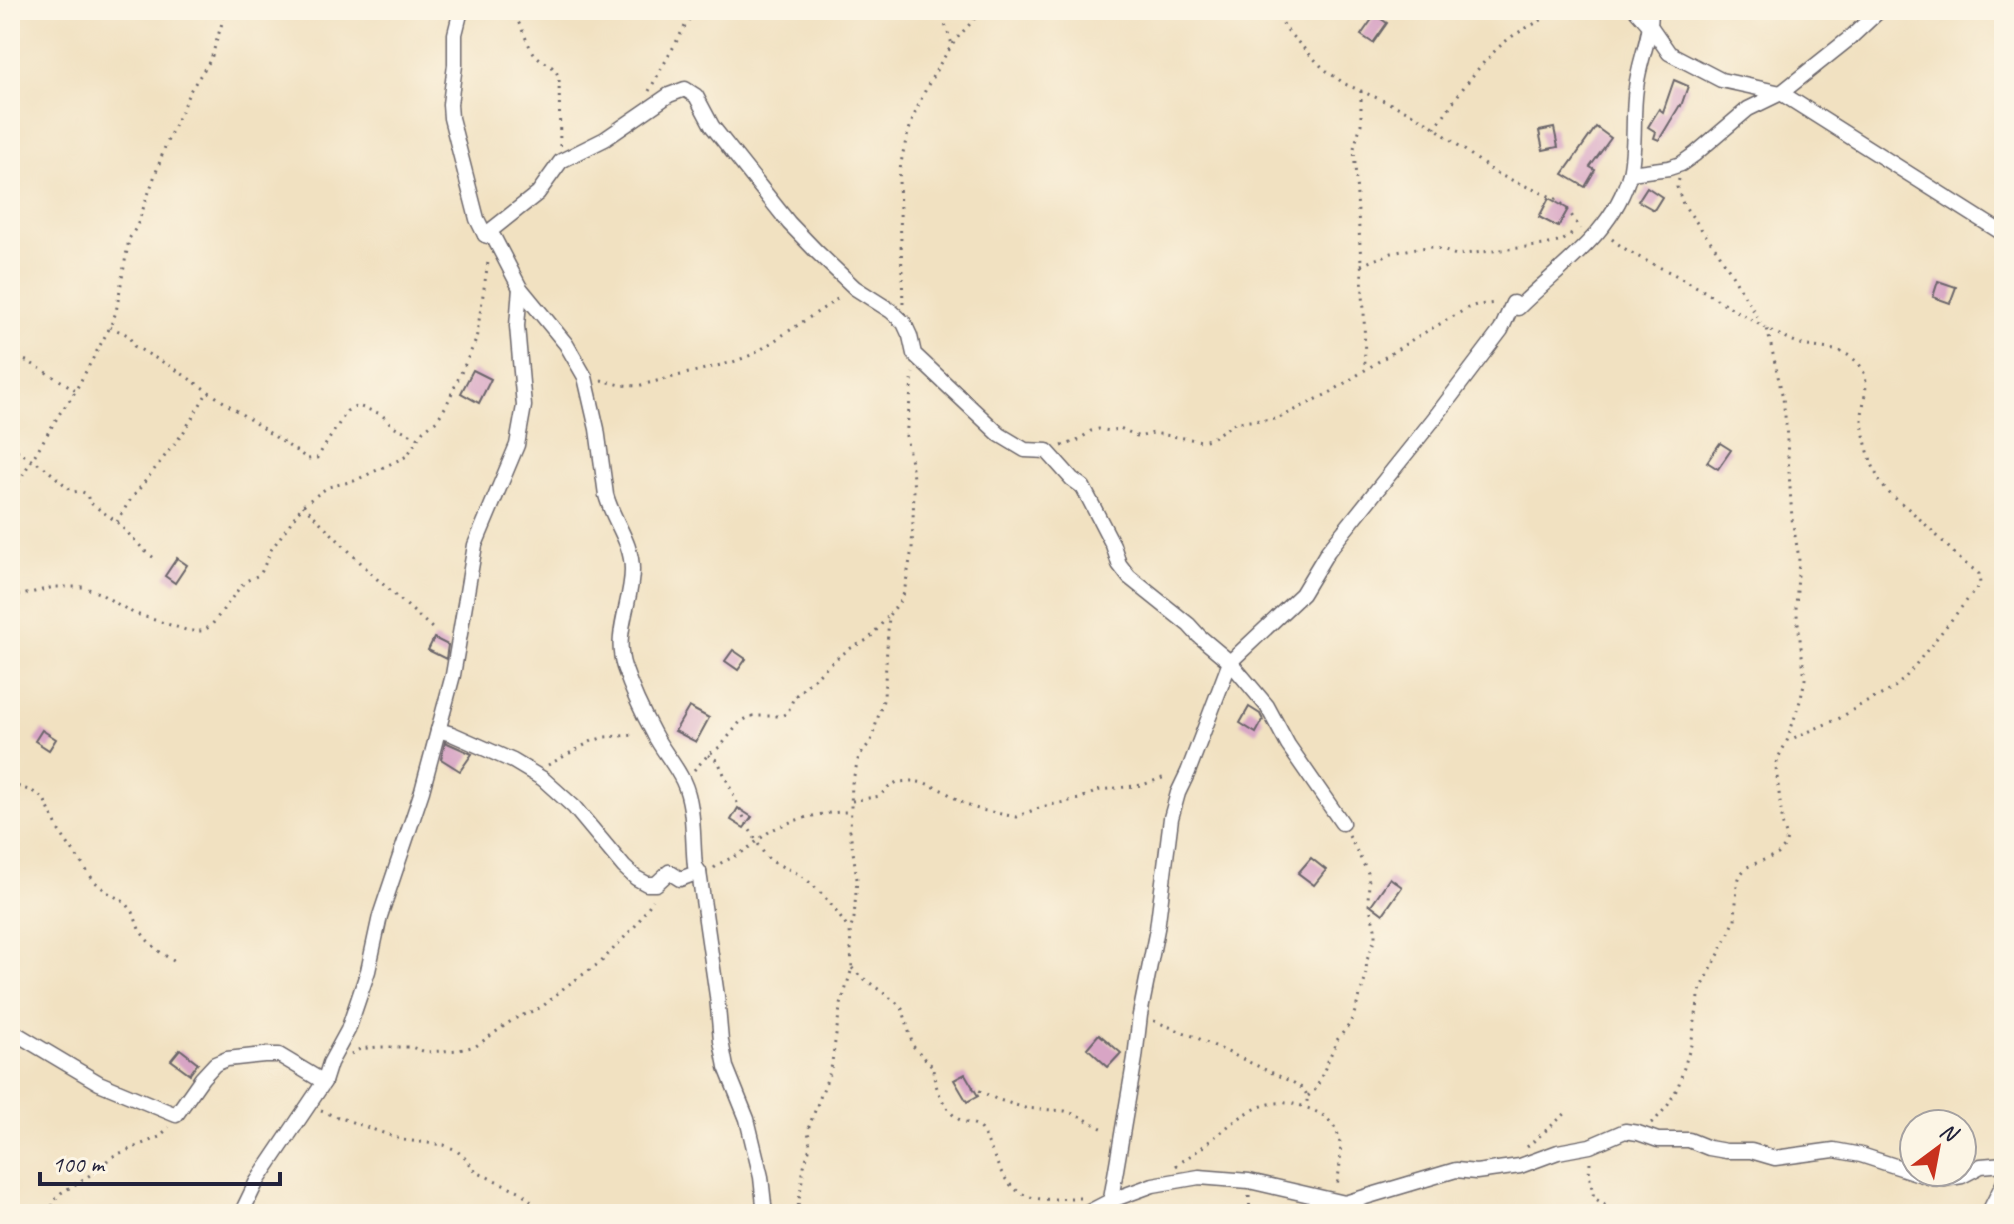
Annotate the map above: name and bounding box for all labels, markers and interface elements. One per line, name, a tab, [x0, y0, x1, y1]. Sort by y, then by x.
north arrow	[1898, 1108, 1978, 1188]
text: N	[1935, 1116, 1964, 1149]
scale bar	[40, 1136, 280, 1186]
text: 100 m	[52, 1149, 106, 1179]

